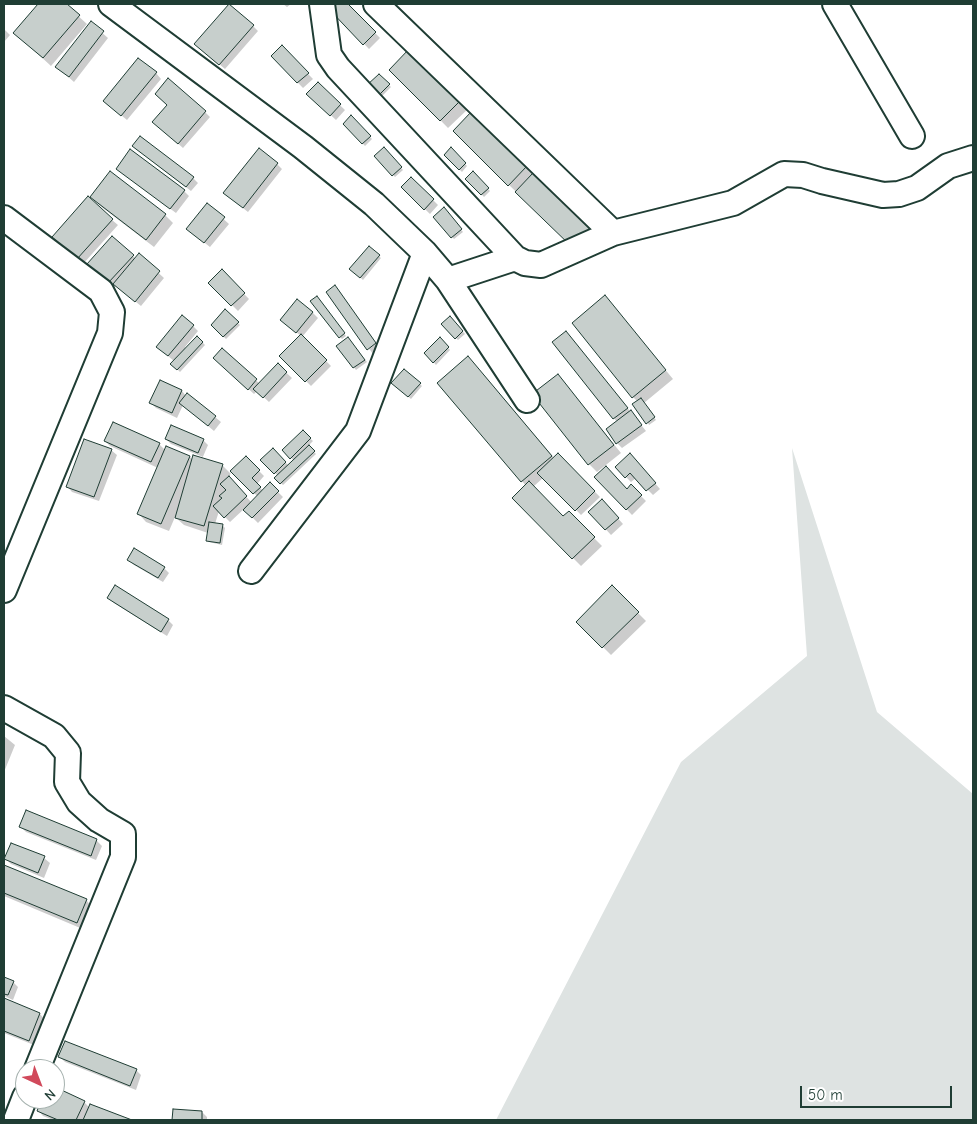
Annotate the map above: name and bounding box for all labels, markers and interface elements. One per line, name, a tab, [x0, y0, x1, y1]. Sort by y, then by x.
north arrow	[15, 1059, 65, 1109]
scale bar	[802, 1076, 954, 1108]
text: N	[41, 1085, 59, 1104]
text: 50 m	[808, 1086, 843, 1104]

